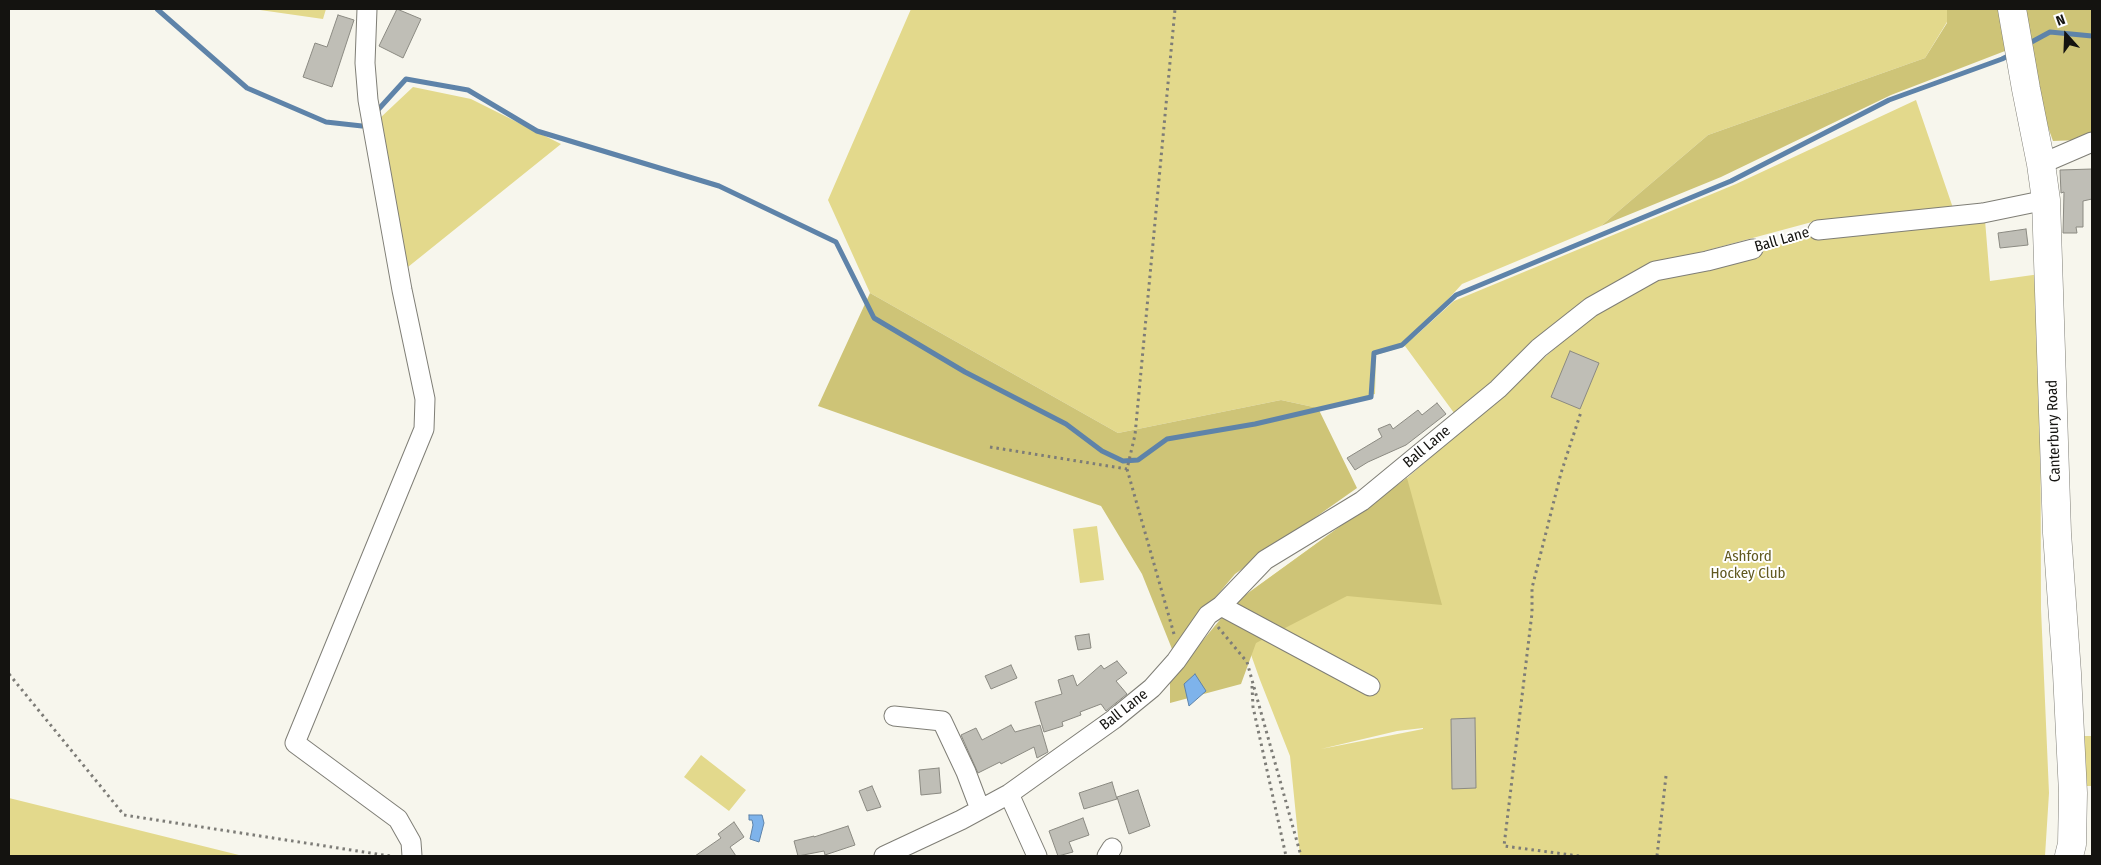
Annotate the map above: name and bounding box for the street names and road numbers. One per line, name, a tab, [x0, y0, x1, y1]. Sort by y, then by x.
street label: Ball Lane	[1753, 224, 1811, 256]
street label: Canterbury Road	[2043, 380, 2065, 482]
street label: Ball Lane	[1400, 422, 1454, 472]
street label: Ball Lane	[1096, 686, 1152, 734]

